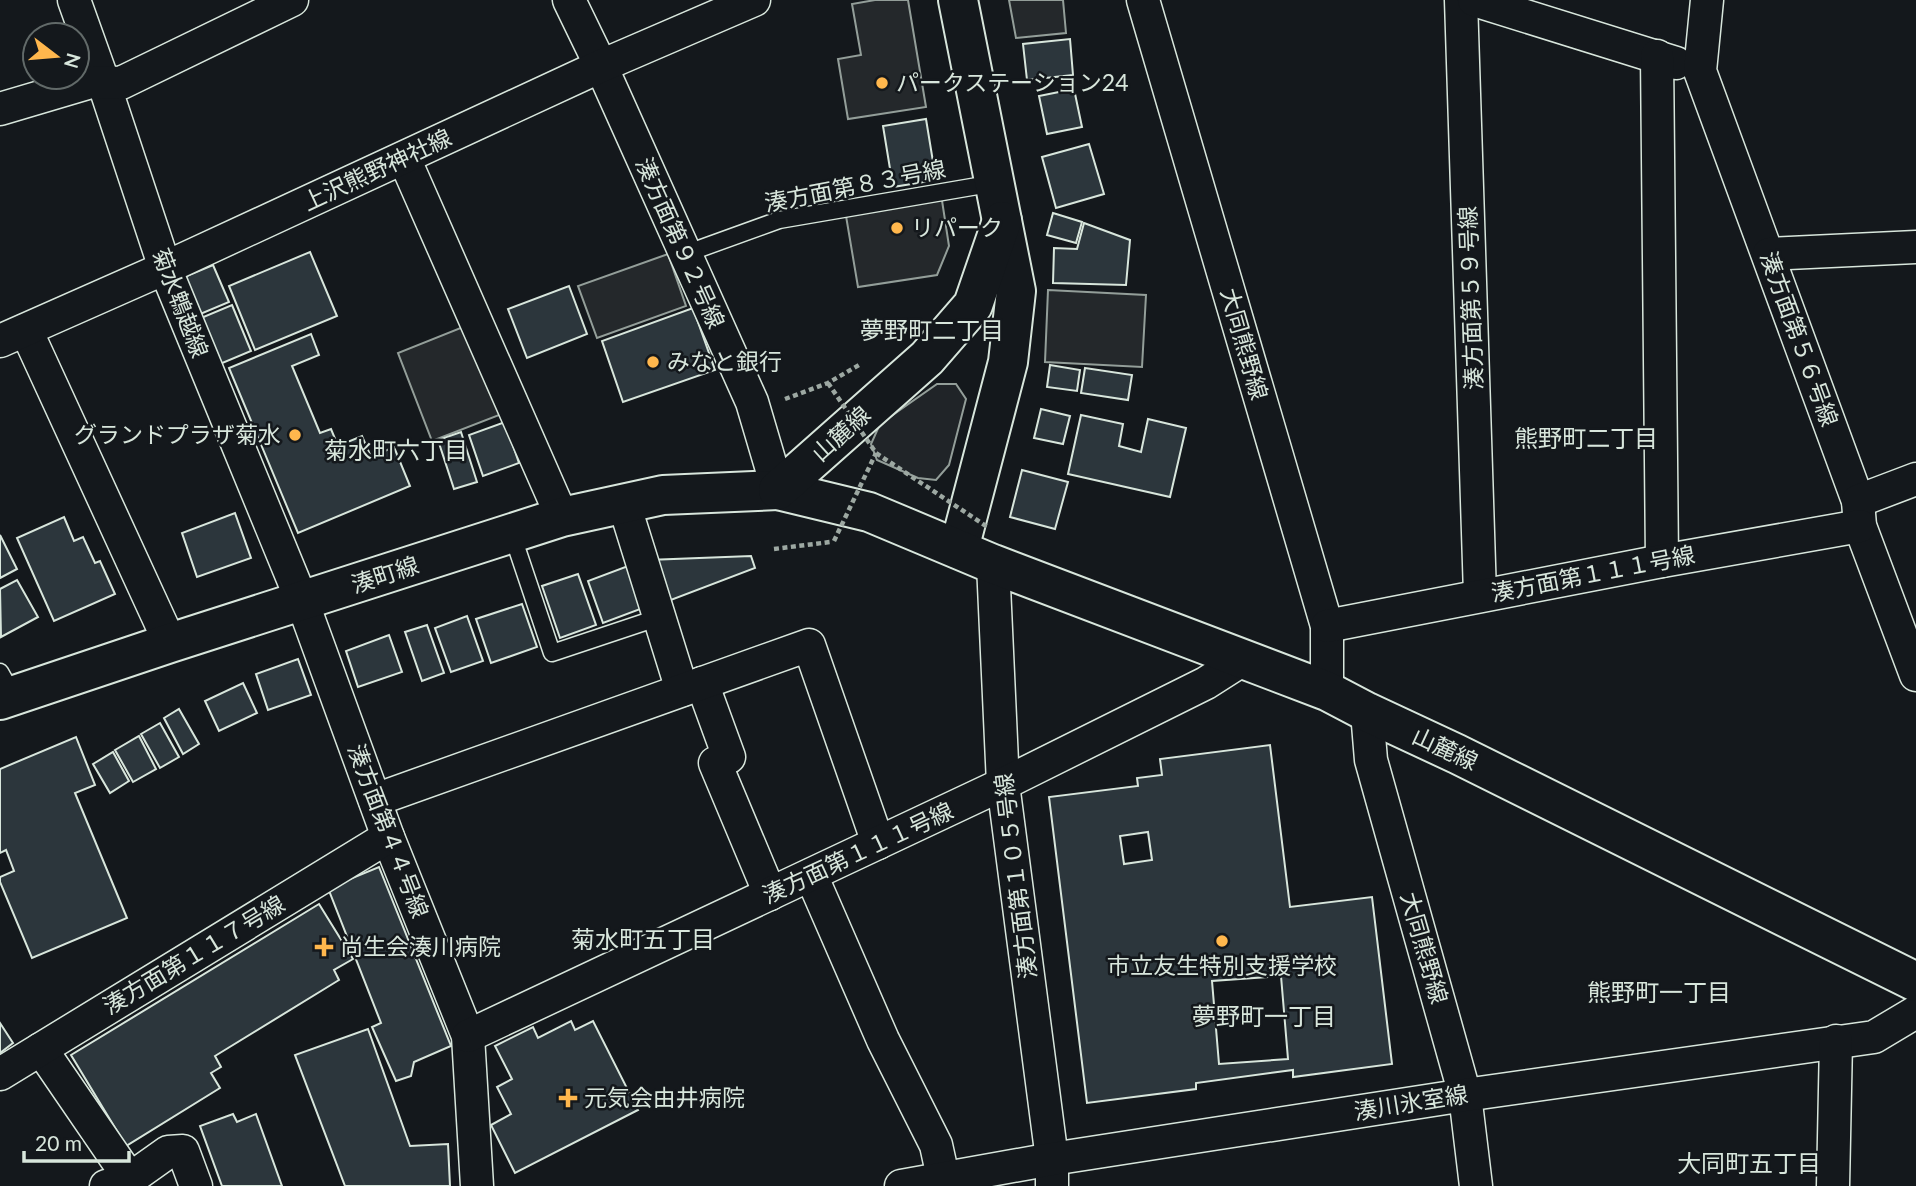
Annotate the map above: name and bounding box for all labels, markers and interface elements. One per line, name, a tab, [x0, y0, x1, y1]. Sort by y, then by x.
north arrow	[21, 21, 91, 91]
text: N	[60, 51, 86, 71]
place label: パークステーション24	[896, 68, 1129, 96]
marker: パークステーション24	[874, 75, 890, 91]
street label: 上沢熊野神社線	[298, 122, 455, 216]
street label: 湊方面第９２号線	[631, 153, 731, 332]
street label: 湊方面第８３号線	[762, 154, 948, 216]
street label: 湊方面第５９号線	[1453, 206, 1487, 390]
place label: リパーク	[911, 213, 1003, 241]
marker: リパーク	[889, 220, 905, 236]
street label: 菊水鵯越線	[147, 244, 215, 361]
street label: 湊方面第５６号線	[1755, 247, 1845, 430]
street label: 大同熊野線	[1216, 285, 1274, 403]
district label: 夢野町二丁目	[860, 315, 1004, 344]
place label: みなと銀行	[667, 347, 782, 375]
marker: みなと銀行	[645, 354, 661, 370]
street label: 山麓線	[805, 400, 875, 467]
place label: グランドプラザ菊水	[74, 420, 281, 448]
district label: 熊野町二丁目	[1514, 423, 1658, 452]
marker: グランドプラザ菊水	[287, 427, 303, 443]
district label: 菊水町六丁目	[324, 435, 468, 464]
street label: 湊方面第１１１号線	[1489, 540, 1697, 607]
street label: 湊町線	[348, 550, 422, 598]
street label: 山麓線	[1408, 721, 1483, 775]
street label: 湊方面第４４号線	[343, 740, 435, 922]
street label: 湊方面第１０５号線	[988, 772, 1042, 981]
street label: 湊方面第１１１号線	[758, 796, 957, 909]
street label: 湊方面第１１７号線	[98, 889, 289, 1019]
street label: 大同熊野線	[1396, 889, 1454, 1007]
district label: 菊水町五丁目	[571, 924, 715, 953]
place label: 尚生会湊川病院	[340, 932, 501, 960]
marker: 市立友生特別支援学校	[1214, 933, 1230, 949]
marker: 尚生会湊川病院	[314, 937, 334, 957]
place label: 市立友生特別支援学校	[1107, 951, 1337, 979]
district label: 熊野町一丁目	[1587, 977, 1731, 1006]
district label: 夢野町一丁目	[1192, 1001, 1336, 1030]
street label: 湊川氷室線	[1352, 1079, 1470, 1125]
place label: 元気会由井病院	[584, 1083, 745, 1111]
marker: 元気会由井病院	[558, 1088, 578, 1108]
scale bar	[24, 1120, 130, 1164]
text: 20 m	[35, 1130, 82, 1155]
district label: 大同町五丁目	[1677, 1148, 1821, 1177]

